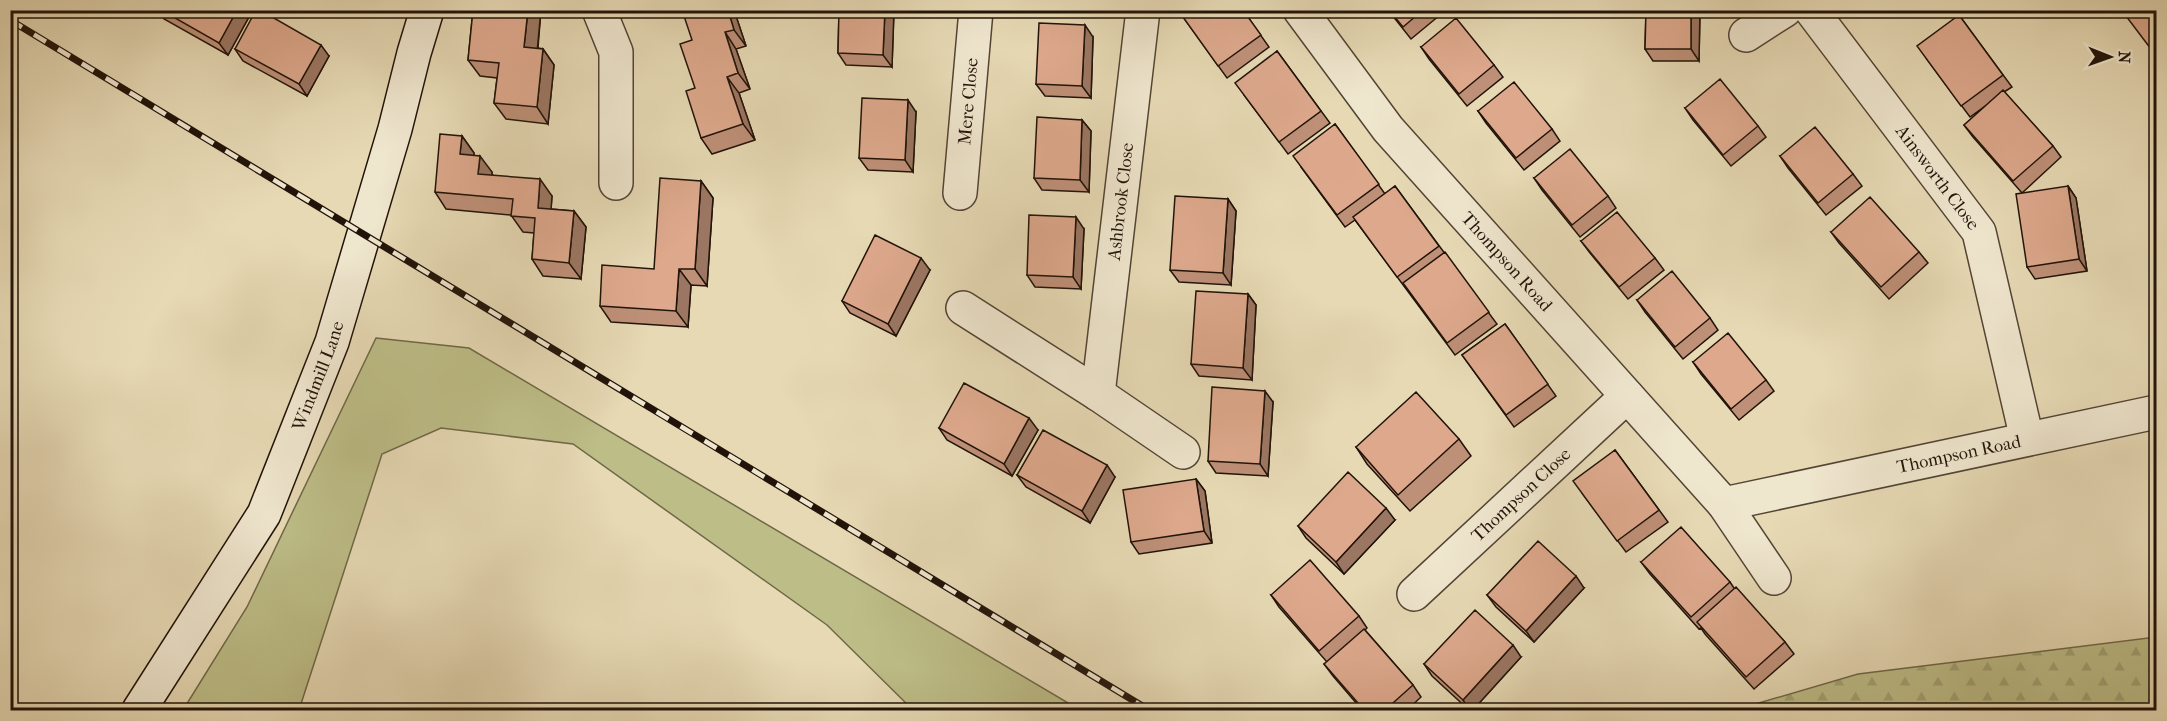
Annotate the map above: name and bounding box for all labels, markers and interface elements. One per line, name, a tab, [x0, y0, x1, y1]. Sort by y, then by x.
north arrow	[2080, 27, 2140, 87]
text: N	[2115, 51, 2134, 64]
street label: Mere Close	[954, 57, 982, 146]
street label: Ainsworth Close	[1891, 120, 1984, 234]
street label: Ashbrook Close	[1103, 141, 1138, 262]
street label: Thompson Road	[1457, 207, 1557, 316]
street label: Windmill Lane	[287, 318, 348, 434]
street label: Thompson Road	[1895, 431, 2023, 477]
street label: Thompson Close	[1467, 443, 1575, 546]

